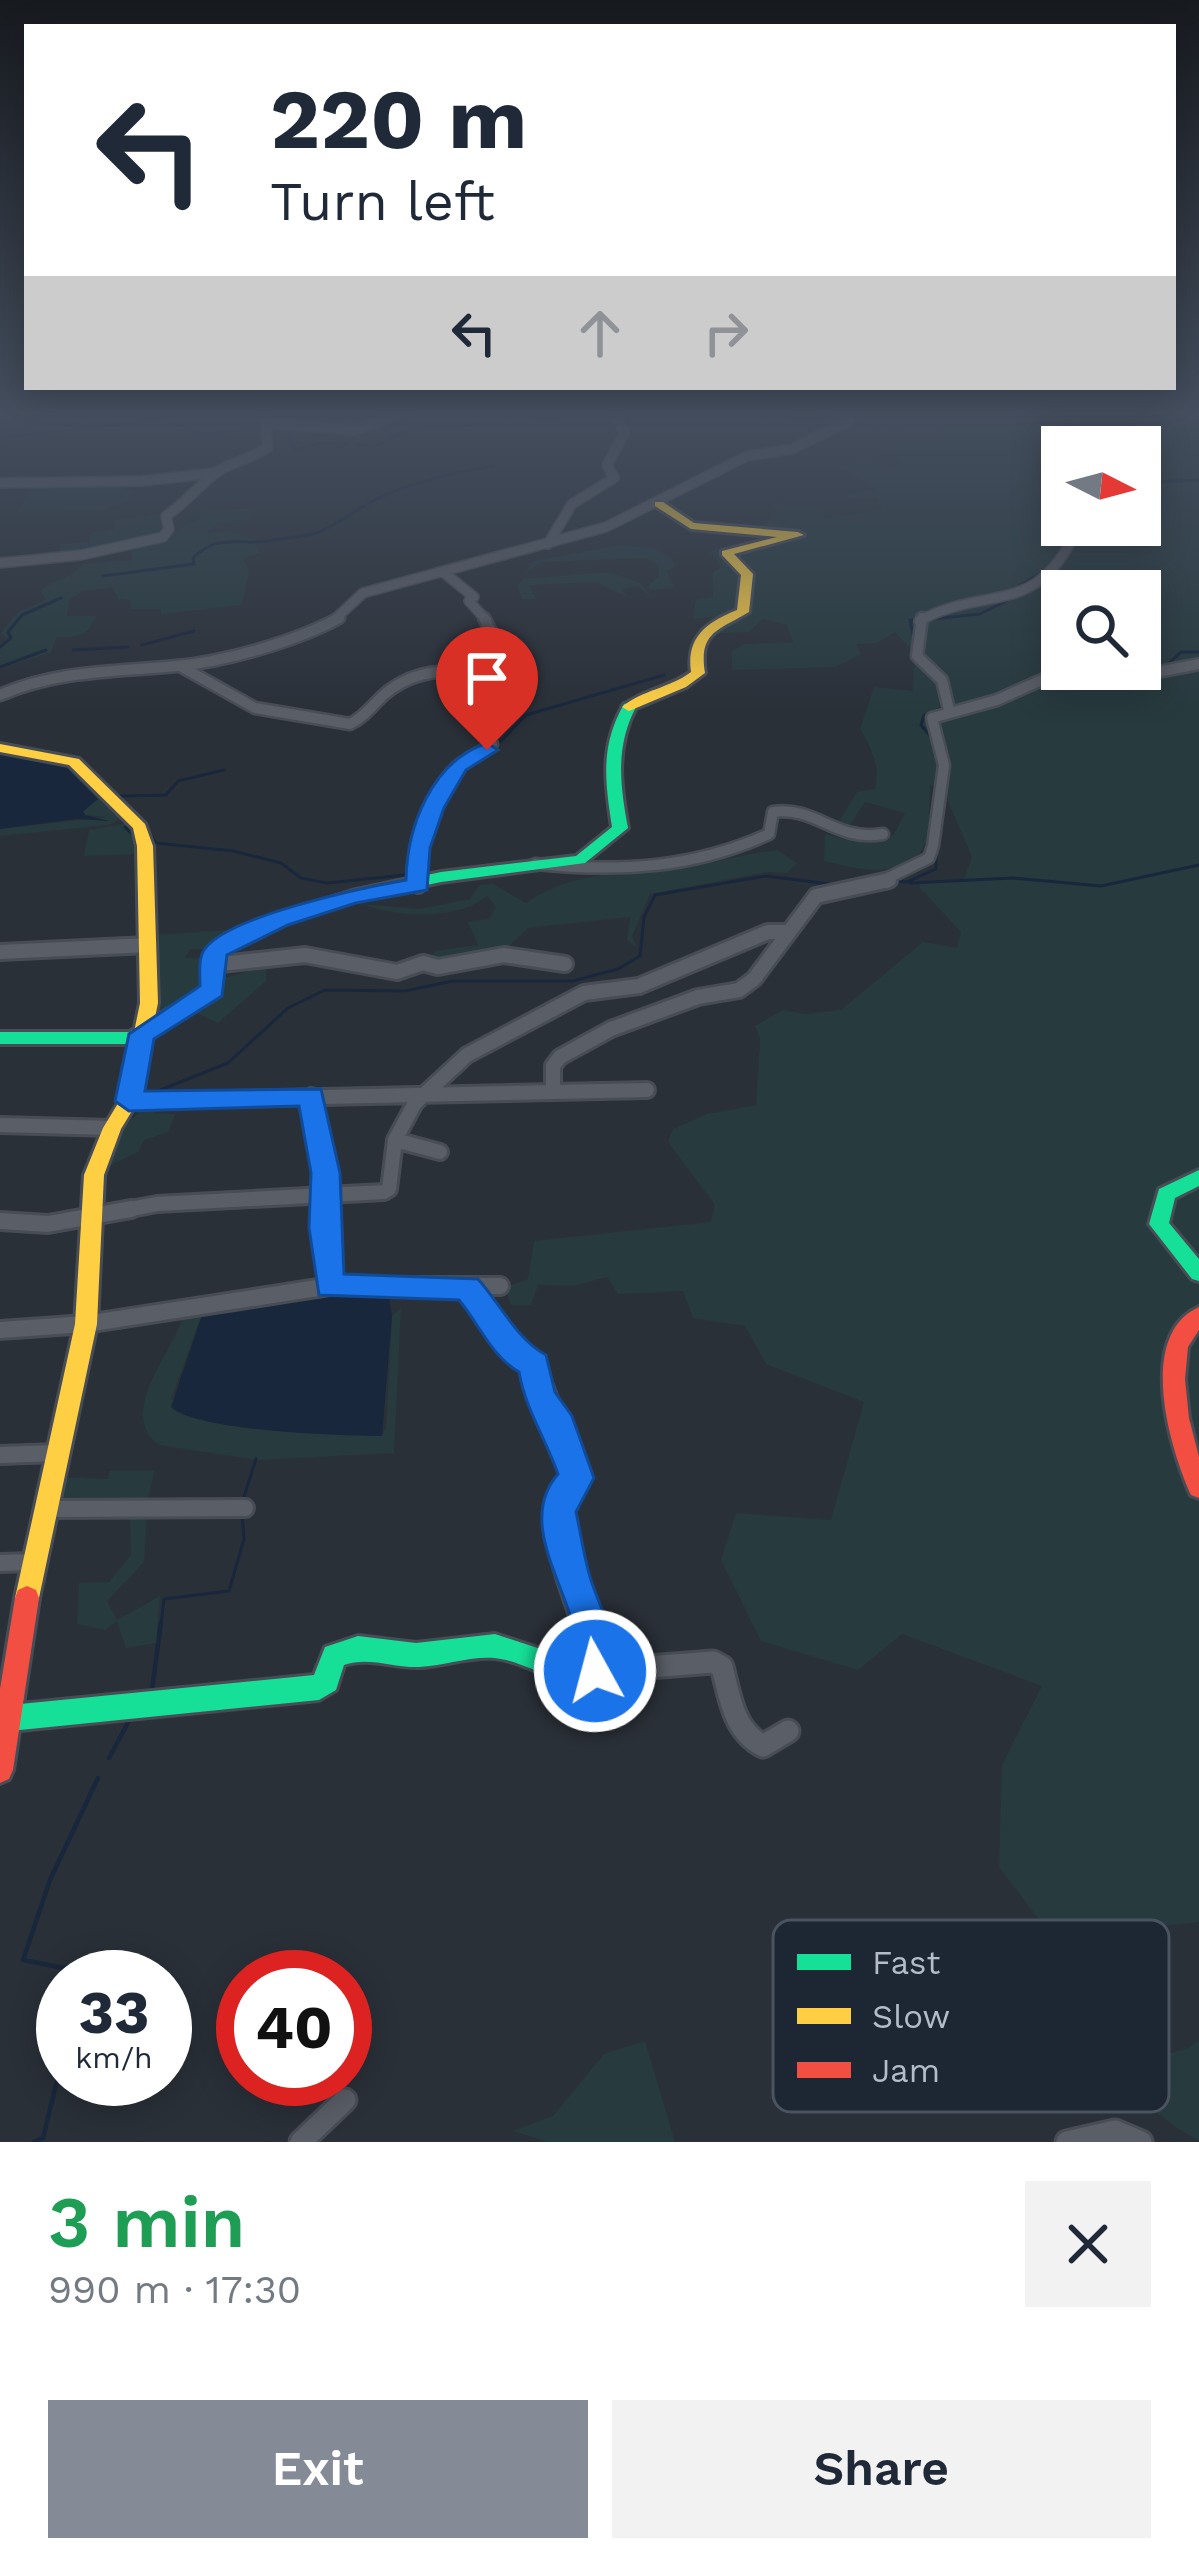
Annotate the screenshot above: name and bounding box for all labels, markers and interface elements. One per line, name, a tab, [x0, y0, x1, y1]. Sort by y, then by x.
text: 220 m	[270, 70, 527, 168]
icon: left	[72, 72, 228, 228]
text: Turn left	[270, 170, 495, 233]
icon: left	[441, 300, 507, 366]
icon: ahead	[567, 300, 633, 366]
icon: right	[693, 300, 759, 366]
north arrow	[1041, 426, 1161, 546]
map controls	[1041, 426, 1161, 690]
button: search	[1041, 570, 1161, 690]
pin	[436, 627, 538, 750]
icon: arrive	[454, 645, 520, 711]
position arrow	[532, 1608, 658, 1734]
legend	[773, 1920, 1169, 2112]
text: Fast	[872, 1943, 941, 1982]
speed limit sign: 40	[216, 1950, 372, 2106]
text: 33	[78, 1977, 150, 2048]
text: Slow	[872, 1997, 950, 2036]
text: km/h	[75, 2040, 153, 2075]
text: Jam	[872, 2051, 940, 2090]
text: 3 min	[48, 2180, 245, 2264]
button: close	[1025, 2181, 1151, 2307]
text: 990 m · 17:30	[48, 2267, 301, 2312]
button: Exit	[48, 2400, 588, 2538]
button: Share	[612, 2400, 1151, 2538]

